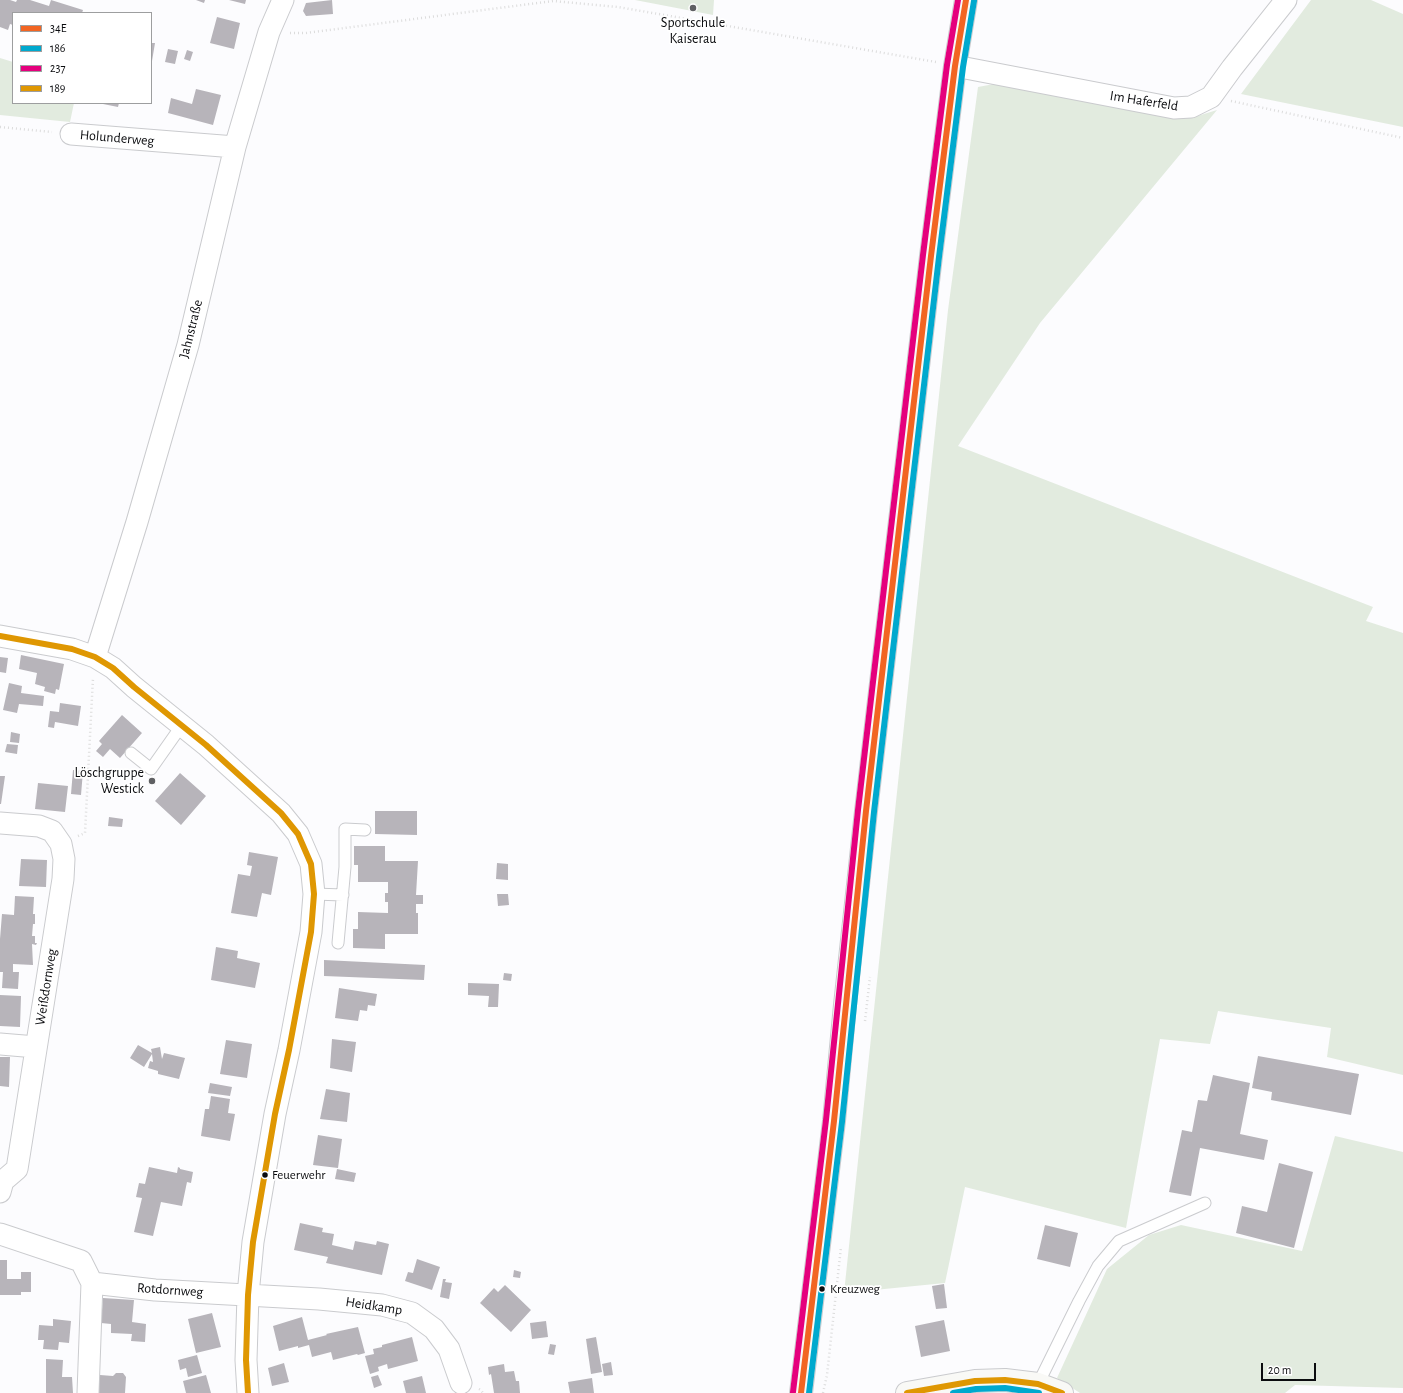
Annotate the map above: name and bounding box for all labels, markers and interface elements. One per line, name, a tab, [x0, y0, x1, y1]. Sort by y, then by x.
marker: Sportschule Kaiserau	[688, 3, 698, 13]
legend	[12, 12, 152, 104]
place label: Sportschule Kaiserau	[661, 15, 725, 48]
text: 34E	[50, 22, 67, 34]
text: 186	[50, 42, 65, 54]
text: 237	[50, 62, 65, 74]
text: 189	[50, 82, 65, 94]
street label: Im Haferfeld	[1109, 87, 1179, 115]
street label: Holunderweg	[79, 126, 155, 150]
street label: Jahnstraße	[176, 298, 206, 360]
place label: Löschgruppe Westick	[74, 765, 144, 798]
marker: Löschgruppe Westick	[147, 776, 157, 786]
street label: Weißdornweg	[32, 947, 60, 1027]
place label: Feuerwehr	[272, 1167, 326, 1183]
marker: Feuerwehr	[260, 1170, 270, 1180]
street label: Rotdornweg	[136, 1279, 204, 1301]
place label: Kreuzweg	[830, 1281, 880, 1297]
marker: Kreuzweg	[817, 1284, 827, 1294]
street label: Heidkamp	[344, 1293, 404, 1319]
scale bar	[1263, 1355, 1318, 1381]
text: 20 m	[1268, 1364, 1291, 1376]

